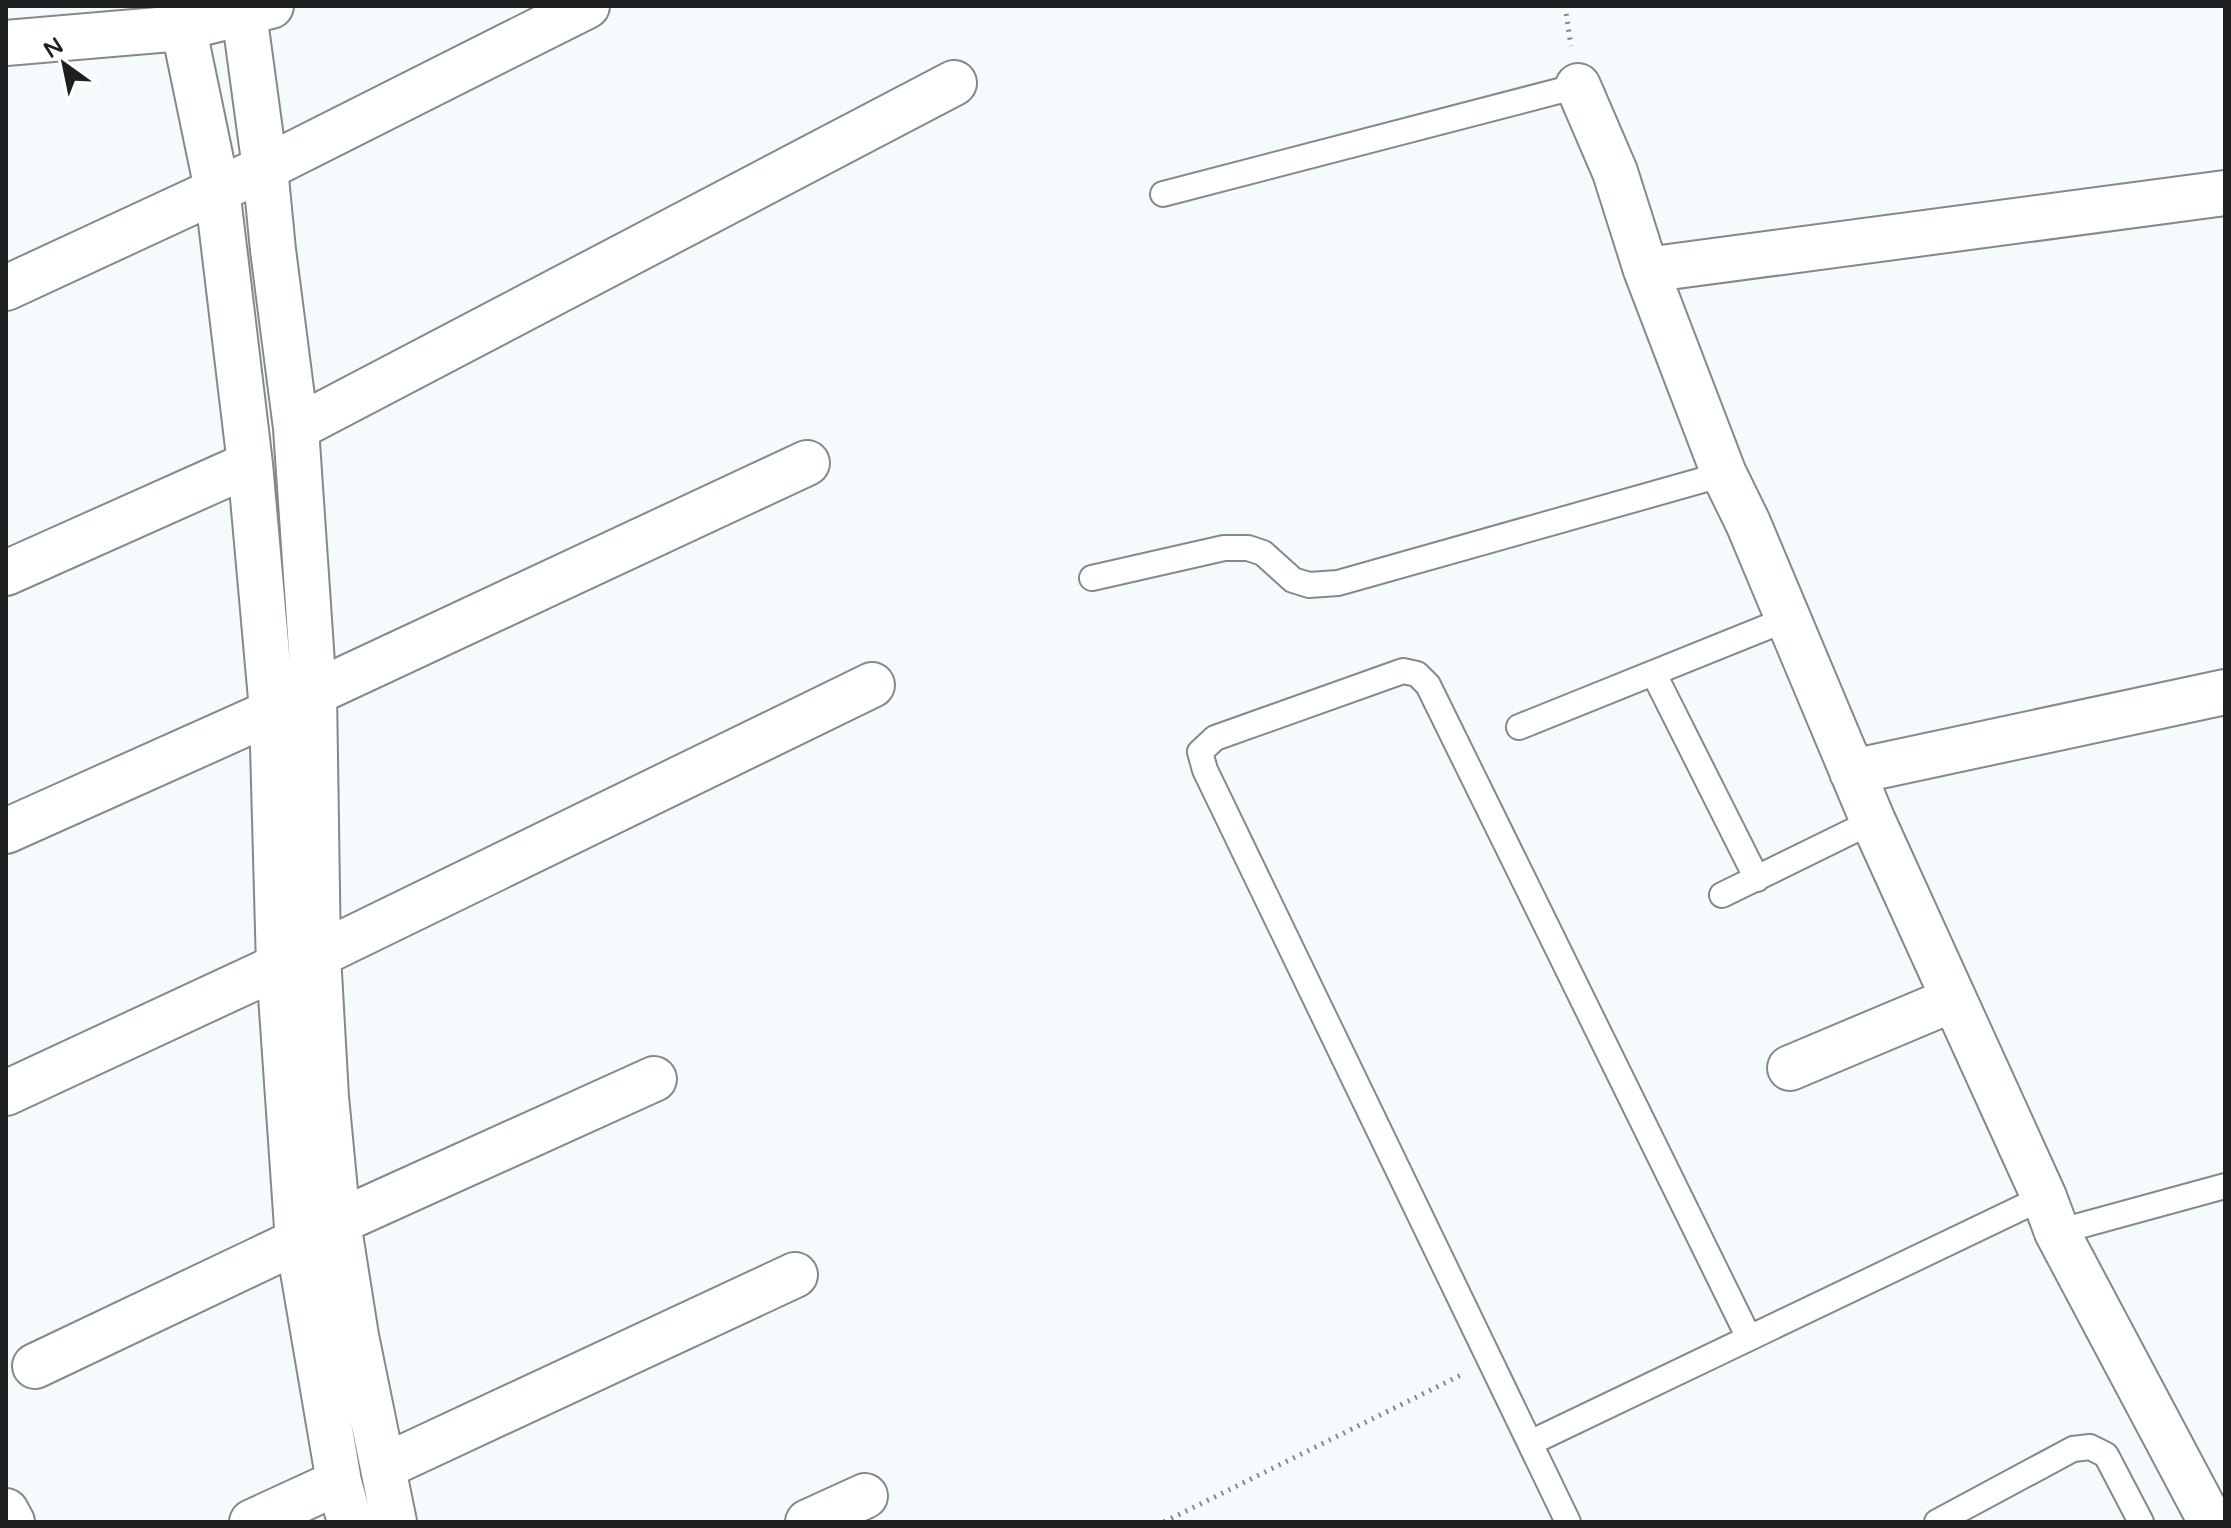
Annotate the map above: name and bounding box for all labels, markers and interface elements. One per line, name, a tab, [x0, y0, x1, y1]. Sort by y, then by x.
north arrow	[24, 24, 104, 104]
text: N	[39, 32, 68, 64]

